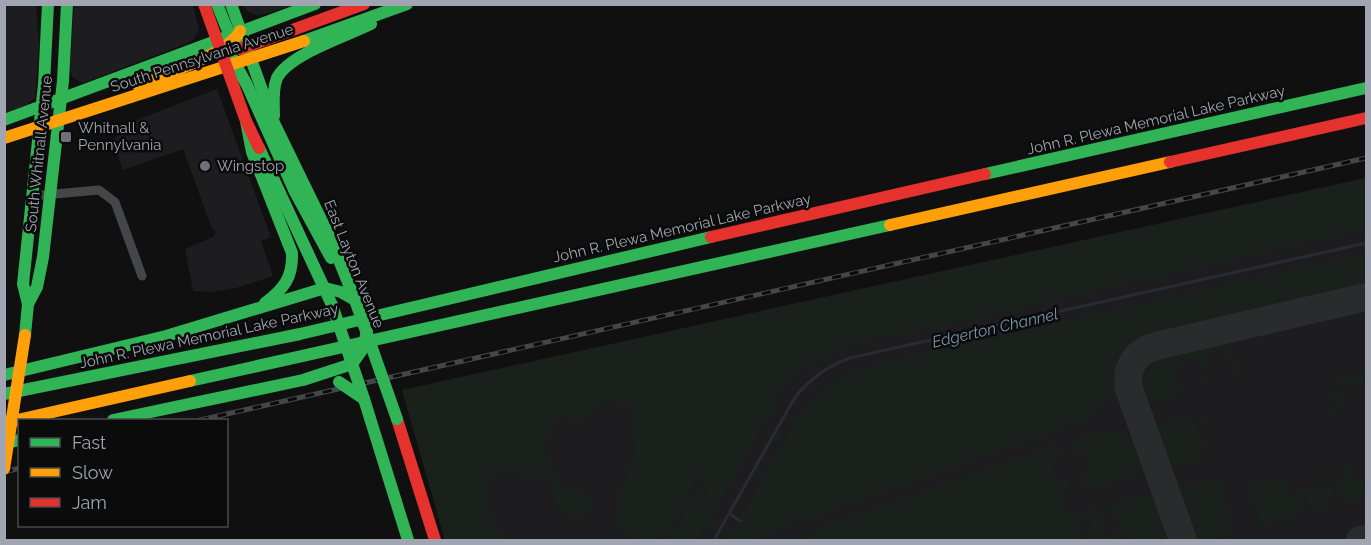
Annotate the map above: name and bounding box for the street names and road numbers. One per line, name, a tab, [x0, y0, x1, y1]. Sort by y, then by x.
street label: South Pennsylvania Avenue	[108, 20, 296, 96]
street label: South Whitnall Avenue	[22, 75, 56, 233]
street label: John R. Plewa Memorial Lake Parkway	[1025, 82, 1287, 158]
street label: John R. Plewa Memorial Lake Parkway	[551, 190, 813, 266]
street label: East Layton Avenue	[320, 197, 388, 331]
street label: John R. Plewa Memorial Lake Parkway	[78, 300, 340, 372]

